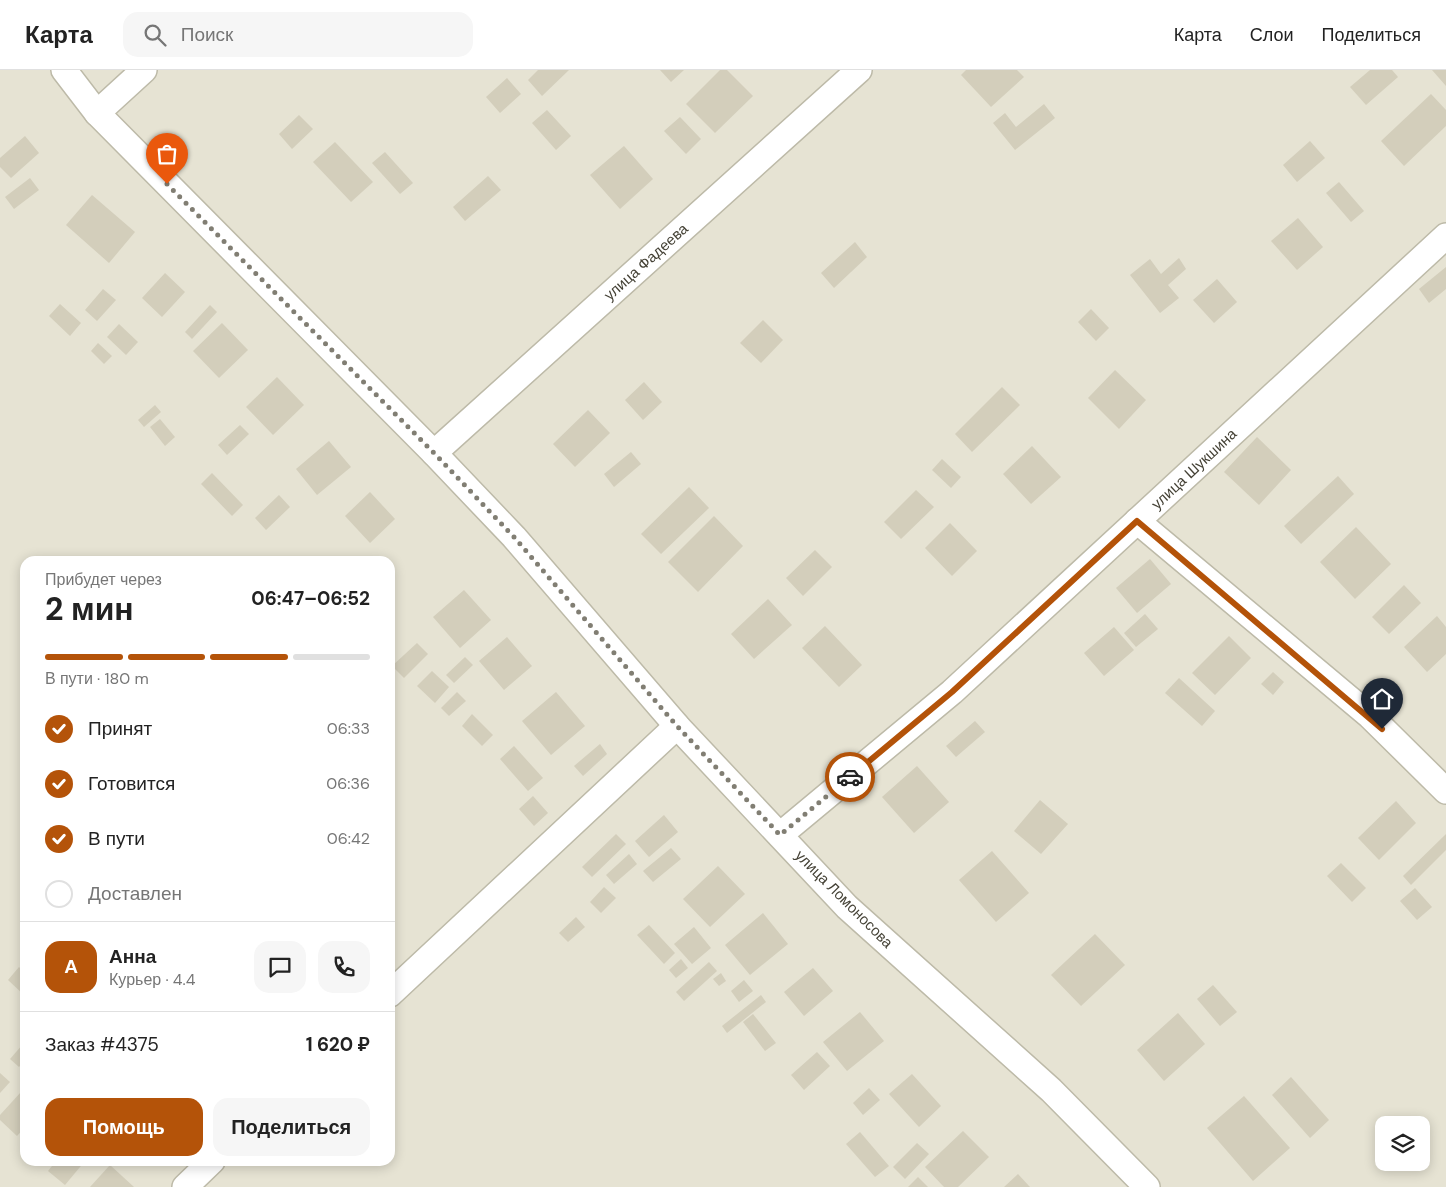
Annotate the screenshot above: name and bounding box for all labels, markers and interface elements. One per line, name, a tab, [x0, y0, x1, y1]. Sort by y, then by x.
search box	[123, 12, 473, 57]
text: Карта	[25, 19, 93, 50]
icon: search	[141, 21, 169, 49]
text: Поиск	[181, 22, 233, 47]
text: Карта	[1174, 23, 1222, 47]
text: Слои	[1250, 23, 1294, 47]
text: Поделиться	[1322, 23, 1421, 47]
pin	[146, 133, 188, 184]
icon: bag	[153, 140, 181, 168]
street label: улица Фадеева	[600, 218, 693, 305]
street label: улица Шукшина	[1147, 424, 1242, 514]
text: Прибудет через	[45, 569, 162, 590]
text: 06:47–06:52	[251, 586, 370, 611]
text: 2 мин	[45, 588, 134, 630]
text: В пути · 180 m	[45, 668, 149, 689]
pin	[1361, 678, 1403, 729]
icon: home	[1368, 685, 1396, 713]
icon: check	[45, 715, 73, 743]
text: Принят	[88, 716, 152, 741]
text: 06:33	[327, 718, 370, 739]
courier	[825, 752, 875, 802]
icon: car	[836, 763, 864, 791]
icon: check	[45, 770, 73, 798]
text: Готовится	[88, 771, 175, 796]
text: 06:36	[326, 773, 370, 794]
icon: check	[45, 825, 73, 853]
text: В пути	[88, 826, 145, 851]
text: 06:42	[327, 828, 370, 849]
street label: улица Ломоносова	[791, 846, 898, 953]
text: Доставлен	[88, 881, 182, 906]
button: chat	[254, 941, 306, 993]
button: phone	[318, 941, 370, 993]
text: Анна	[109, 944, 156, 969]
text: А	[64, 954, 78, 979]
text: Курьер · 4.4	[109, 969, 195, 990]
text: Заказ #4375	[45, 1032, 159, 1057]
text: 1 620 ₽	[306, 1032, 370, 1057]
button: Помощь	[45, 1098, 203, 1156]
button: Поделиться	[213, 1098, 370, 1156]
map controls	[1375, 1116, 1430, 1171]
button: layers	[1375, 1116, 1430, 1171]

